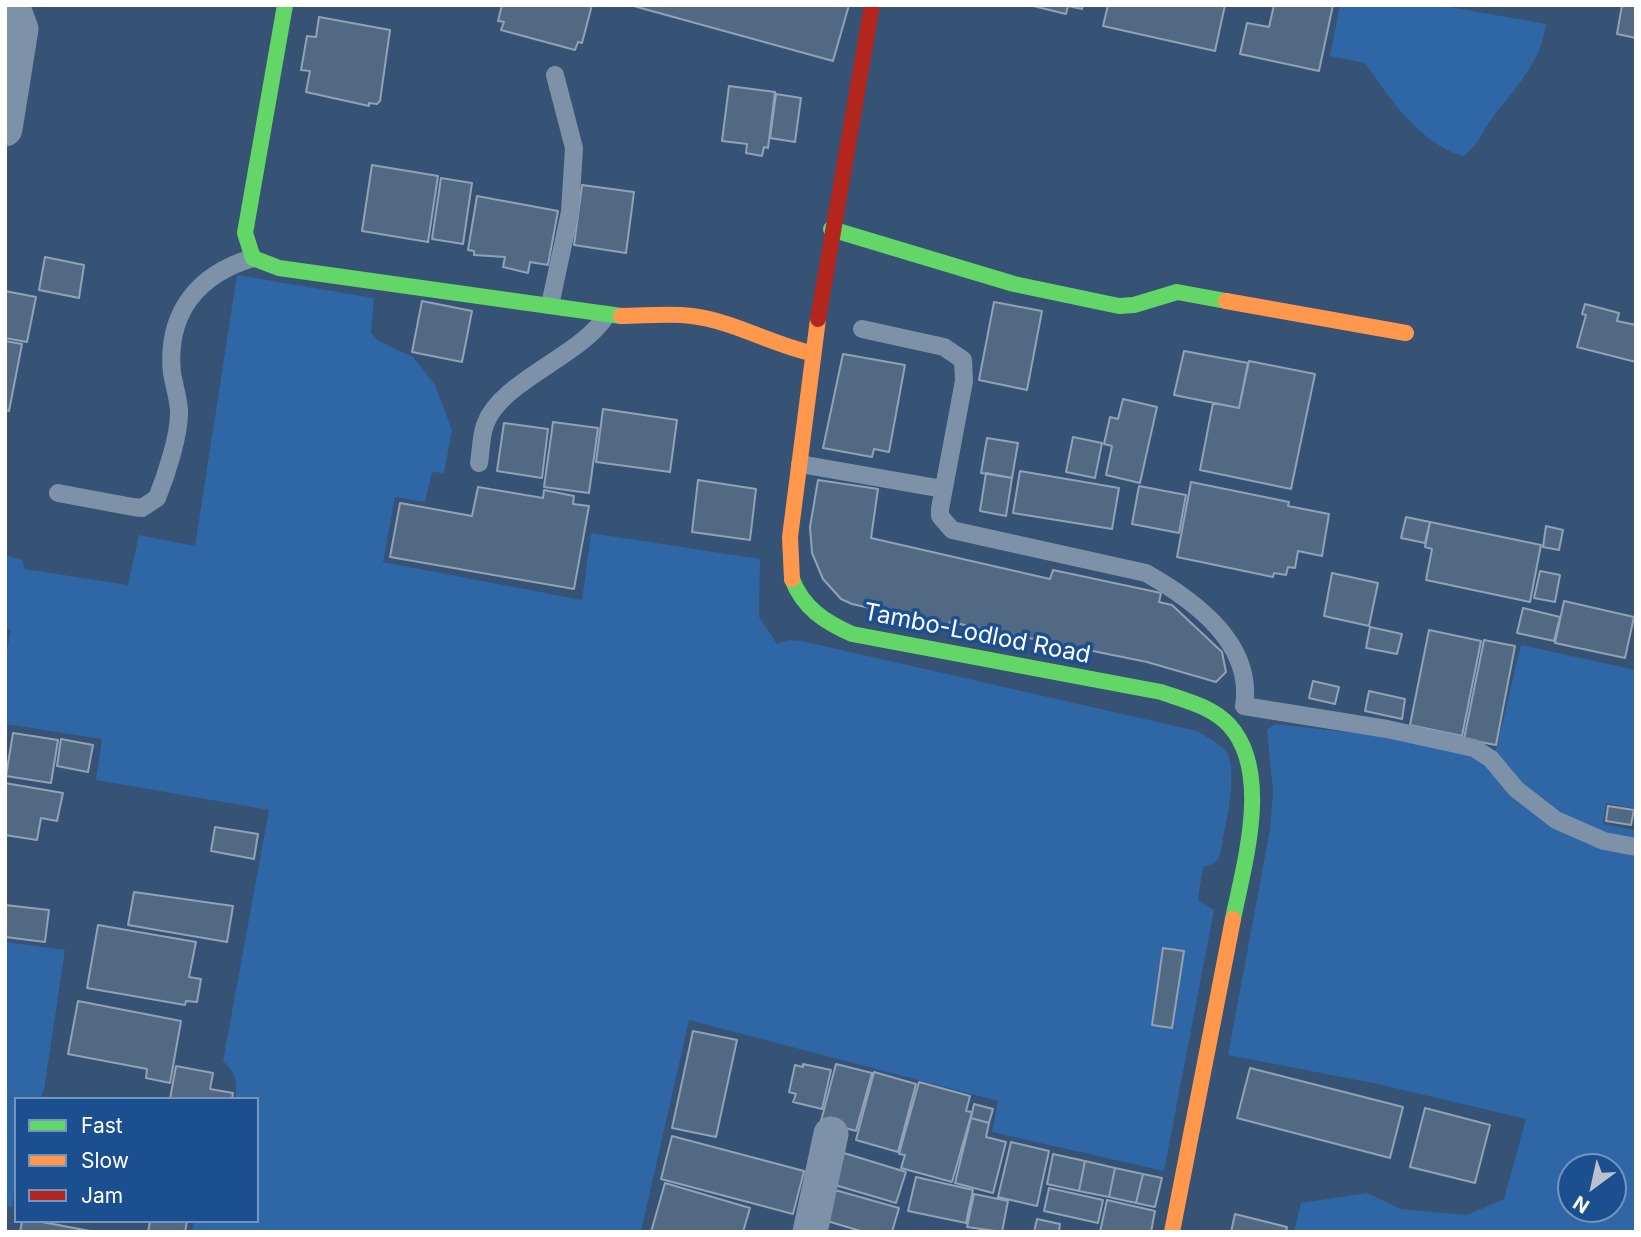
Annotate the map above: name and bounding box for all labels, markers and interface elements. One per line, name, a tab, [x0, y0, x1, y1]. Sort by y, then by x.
street label: Tambo-Lodlod Road	[861, 598, 1093, 670]
legend	[14, 1097, 259, 1223]
text: Fast	[81, 1113, 123, 1138]
text: Slow	[81, 1148, 129, 1173]
north arrow	[1557, 1153, 1627, 1223]
text: Jam	[81, 1183, 123, 1208]
text: N	[1569, 1191, 1594, 1218]

